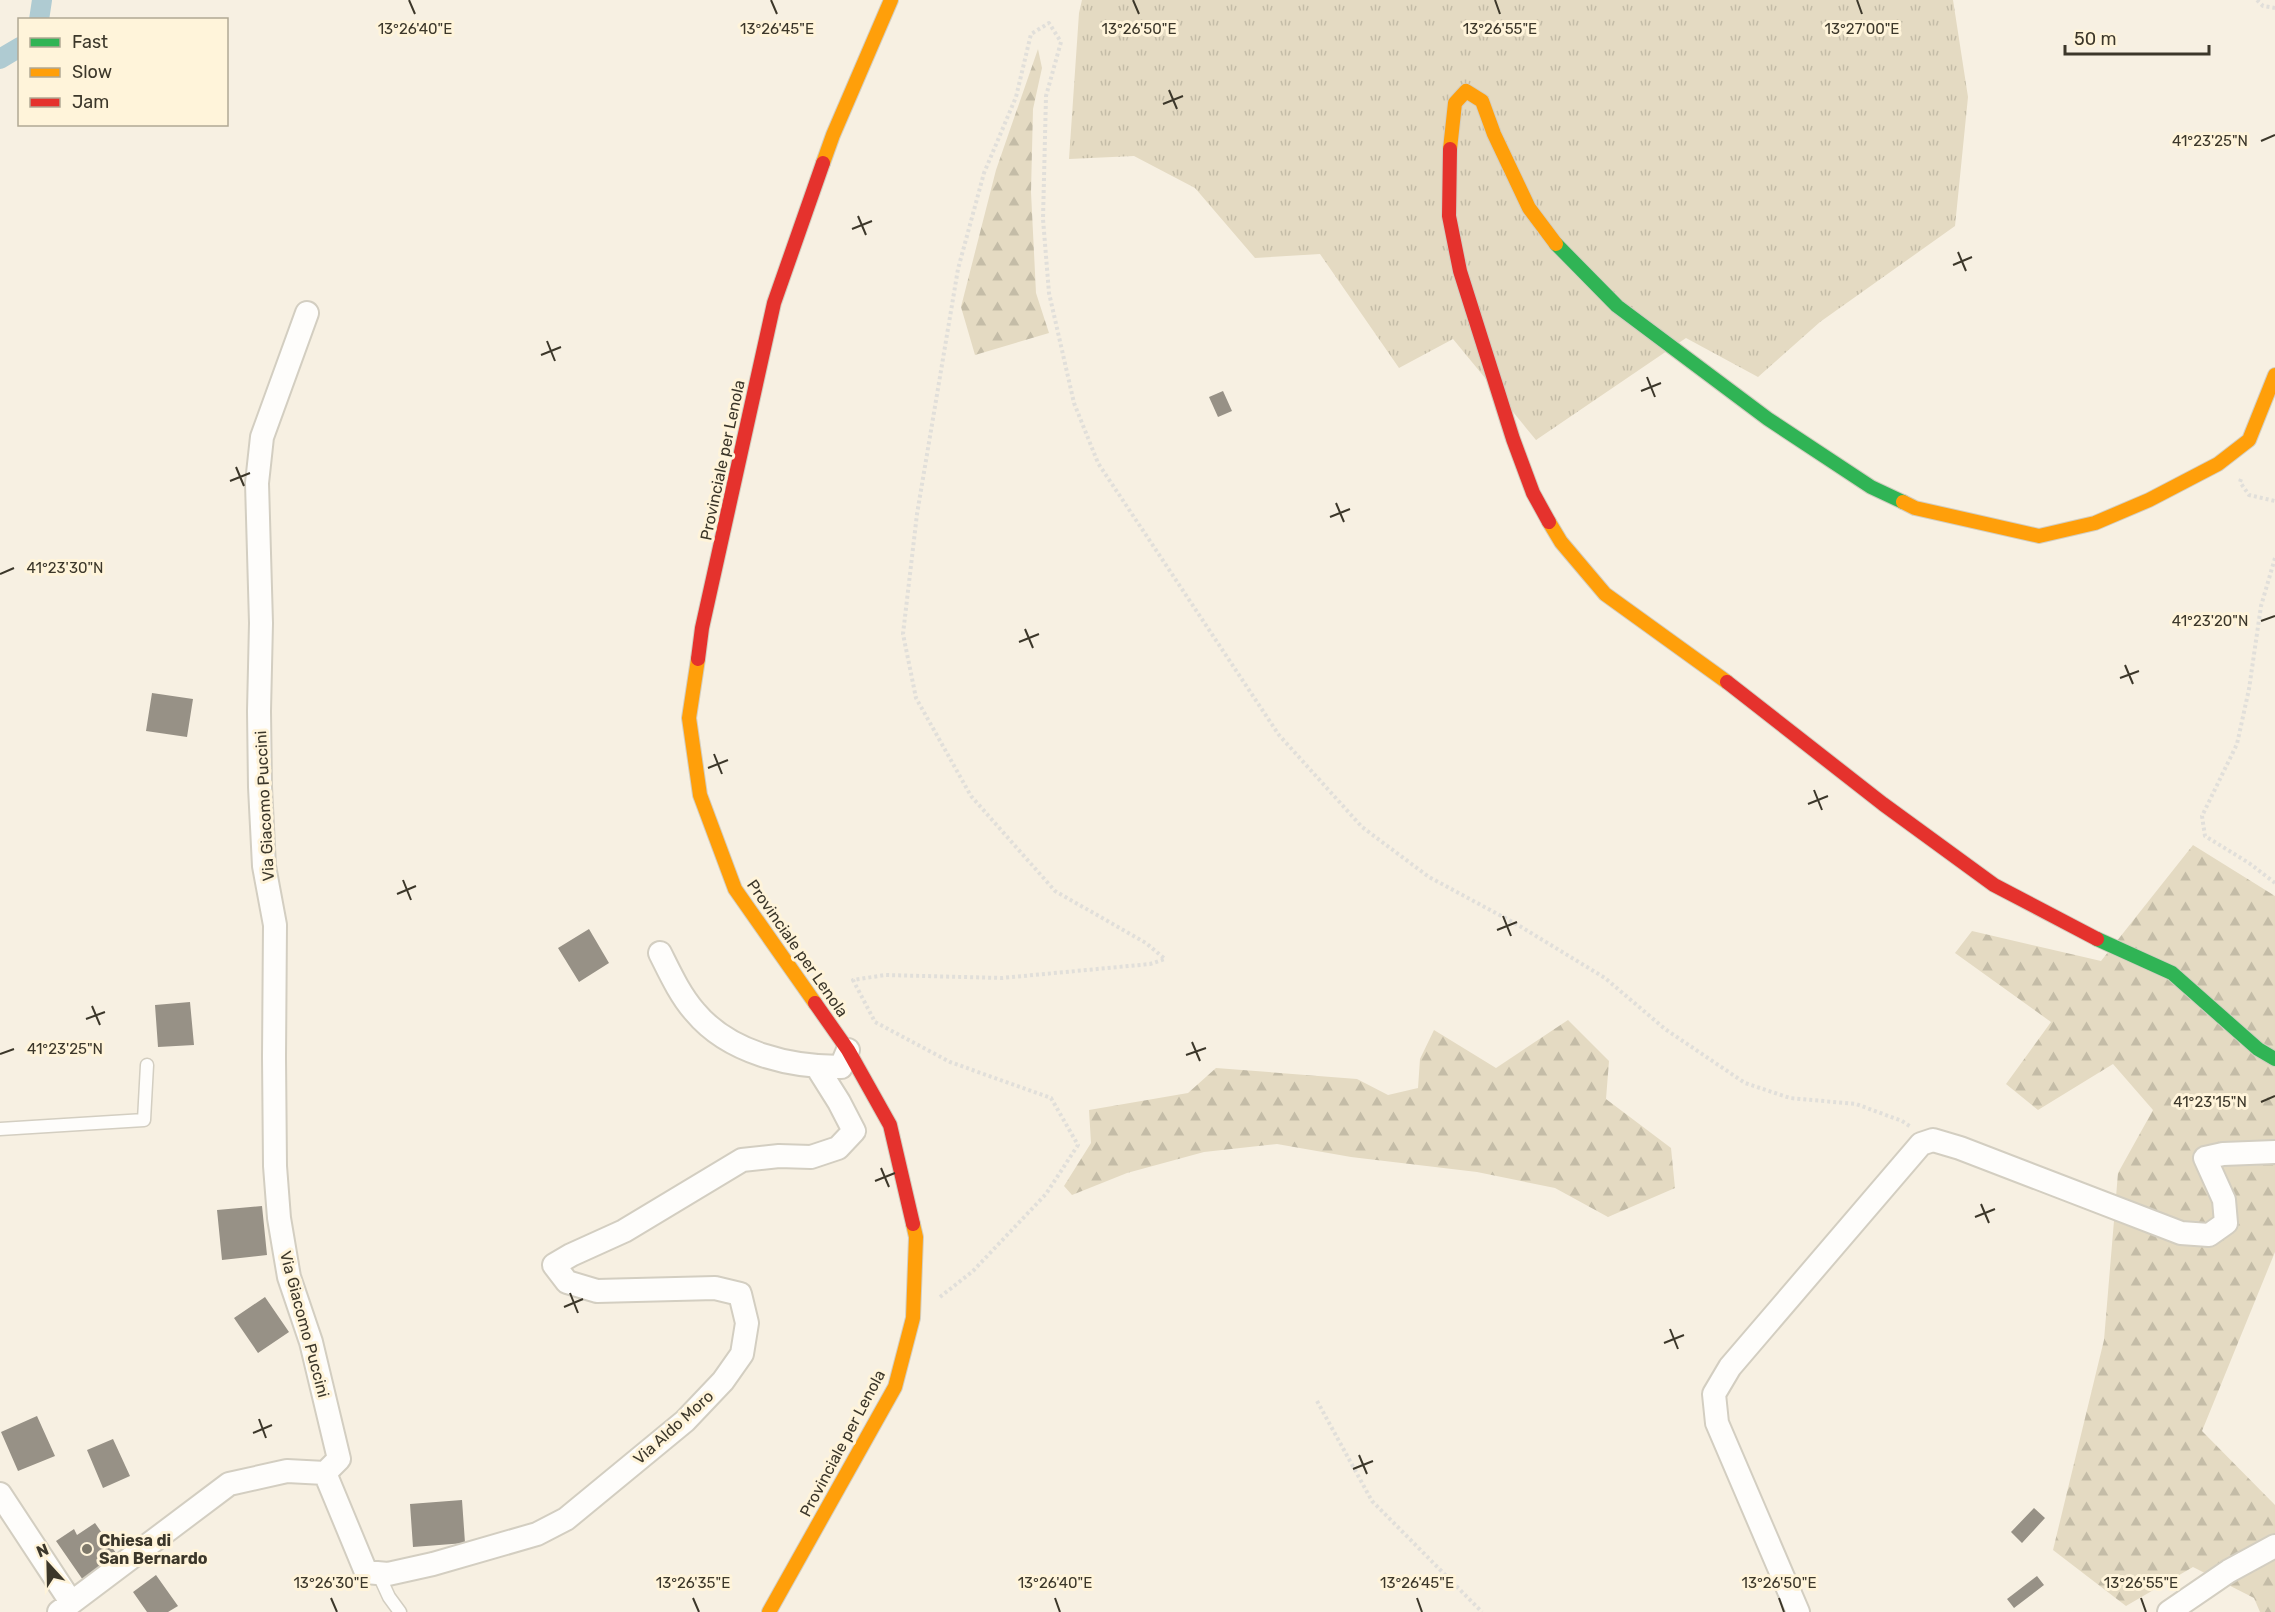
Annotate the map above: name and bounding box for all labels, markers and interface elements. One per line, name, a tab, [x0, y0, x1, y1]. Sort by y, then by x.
legend	[18, 18, 228, 126]
scale bar	[2065, 18, 2209, 56]
text: 13°26'40"E	[378, 20, 452, 38]
text: 13°26'45"E	[740, 20, 814, 38]
text: 13°26'50"E	[1102, 20, 1176, 38]
text: 13°26'55"E	[1463, 20, 1537, 38]
text: 13°27'00"E	[1825, 20, 1899, 38]
text: 50 m	[2074, 28, 2117, 50]
text: Fast	[72, 31, 108, 53]
text: Slow	[72, 61, 112, 83]
text: Jam	[72, 91, 109, 113]
text: 41°23'25"N	[2172, 132, 2248, 150]
street label: Provinciale per Lenola	[696, 378, 749, 542]
text: 41°23'30"N	[27, 559, 103, 577]
text: 41°23'20"N	[2172, 612, 2248, 630]
street label: Via Giacomo Puccini	[251, 730, 278, 882]
street label: Provinciale per Lenola	[743, 876, 852, 1021]
text: 41°23'25"N	[27, 1040, 103, 1058]
text: 41°23'15"N	[2173, 1093, 2247, 1111]
street label: Via Giacomo Puccini	[276, 1249, 333, 1400]
street label: Provinciale per Lenola	[796, 1367, 889, 1520]
street label: Via Aldo Moro	[630, 1387, 717, 1468]
place label: Chiesa di San Bernardo	[99, 1531, 208, 1568]
north arrow	[18, 1534, 78, 1594]
text: N	[34, 1540, 51, 1562]
marker: Chiesa di San Bernardo	[80, 1542, 94, 1556]
text: 13°26'30"E	[293, 1574, 369, 1592]
text: 13°26'35"E	[656, 1574, 730, 1592]
text: 13°26'40"E	[1018, 1574, 1092, 1592]
text: 13°26'45"E	[1380, 1574, 1454, 1592]
text: 13°26'50"E	[1742, 1574, 1816, 1592]
text: 13°26'55"E	[2104, 1574, 2178, 1592]

